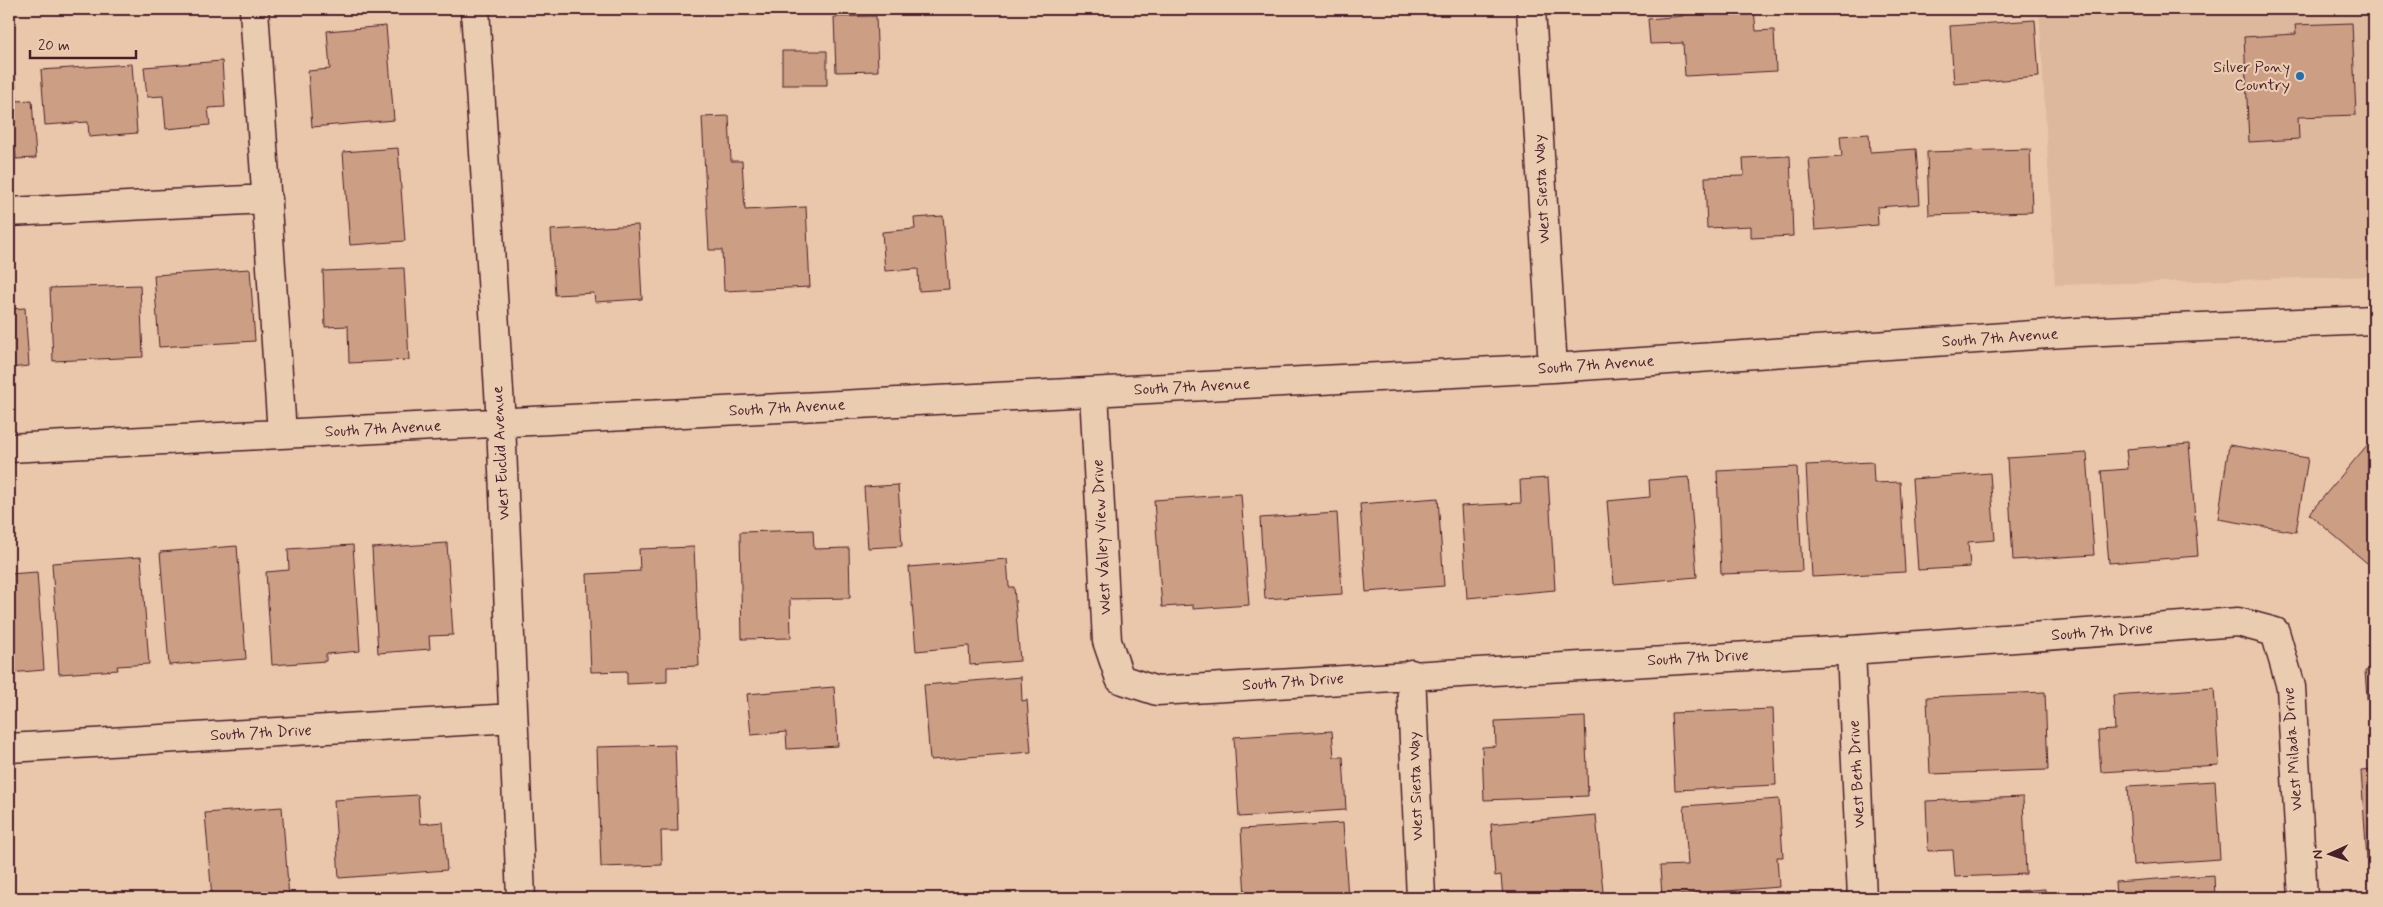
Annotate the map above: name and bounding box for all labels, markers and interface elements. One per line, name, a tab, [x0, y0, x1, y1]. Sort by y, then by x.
scale bar	[30, 28, 136, 60]
text: 20 m	[38, 36, 70, 56]
place label: Silver Pony Country	[2213, 57, 2290, 96]
marker: Silver Pony Country	[2294, 70, 2306, 82]
street label: West Siesta Way	[1529, 134, 1555, 244]
street label: South 7th Avenue	[1941, 323, 2059, 353]
street label: South 7th Avenue	[1537, 350, 1655, 380]
street label: South 7th Avenue	[1133, 373, 1251, 401]
street label: West Euclid Avenue	[487, 385, 515, 521]
street label: South 7th Avenue	[728, 394, 846, 422]
street label: South 7th Avenue	[324, 415, 442, 443]
street label: West Valley View Drive	[1087, 459, 1117, 615]
street label: South 7th Drive	[2051, 618, 2153, 646]
street label: South 7th Drive	[1647, 645, 1749, 671]
street label: South 7th Drive	[1242, 668, 1344, 696]
street label: West Milada Drive	[2278, 686, 2308, 812]
street label: West Beth Drive	[1844, 719, 1870, 829]
street label: South 7th Drive	[210, 720, 312, 746]
street label: West Siesta Way	[1404, 731, 1428, 841]
north arrow	[2306, 830, 2356, 880]
text: N	[2309, 849, 2327, 860]

